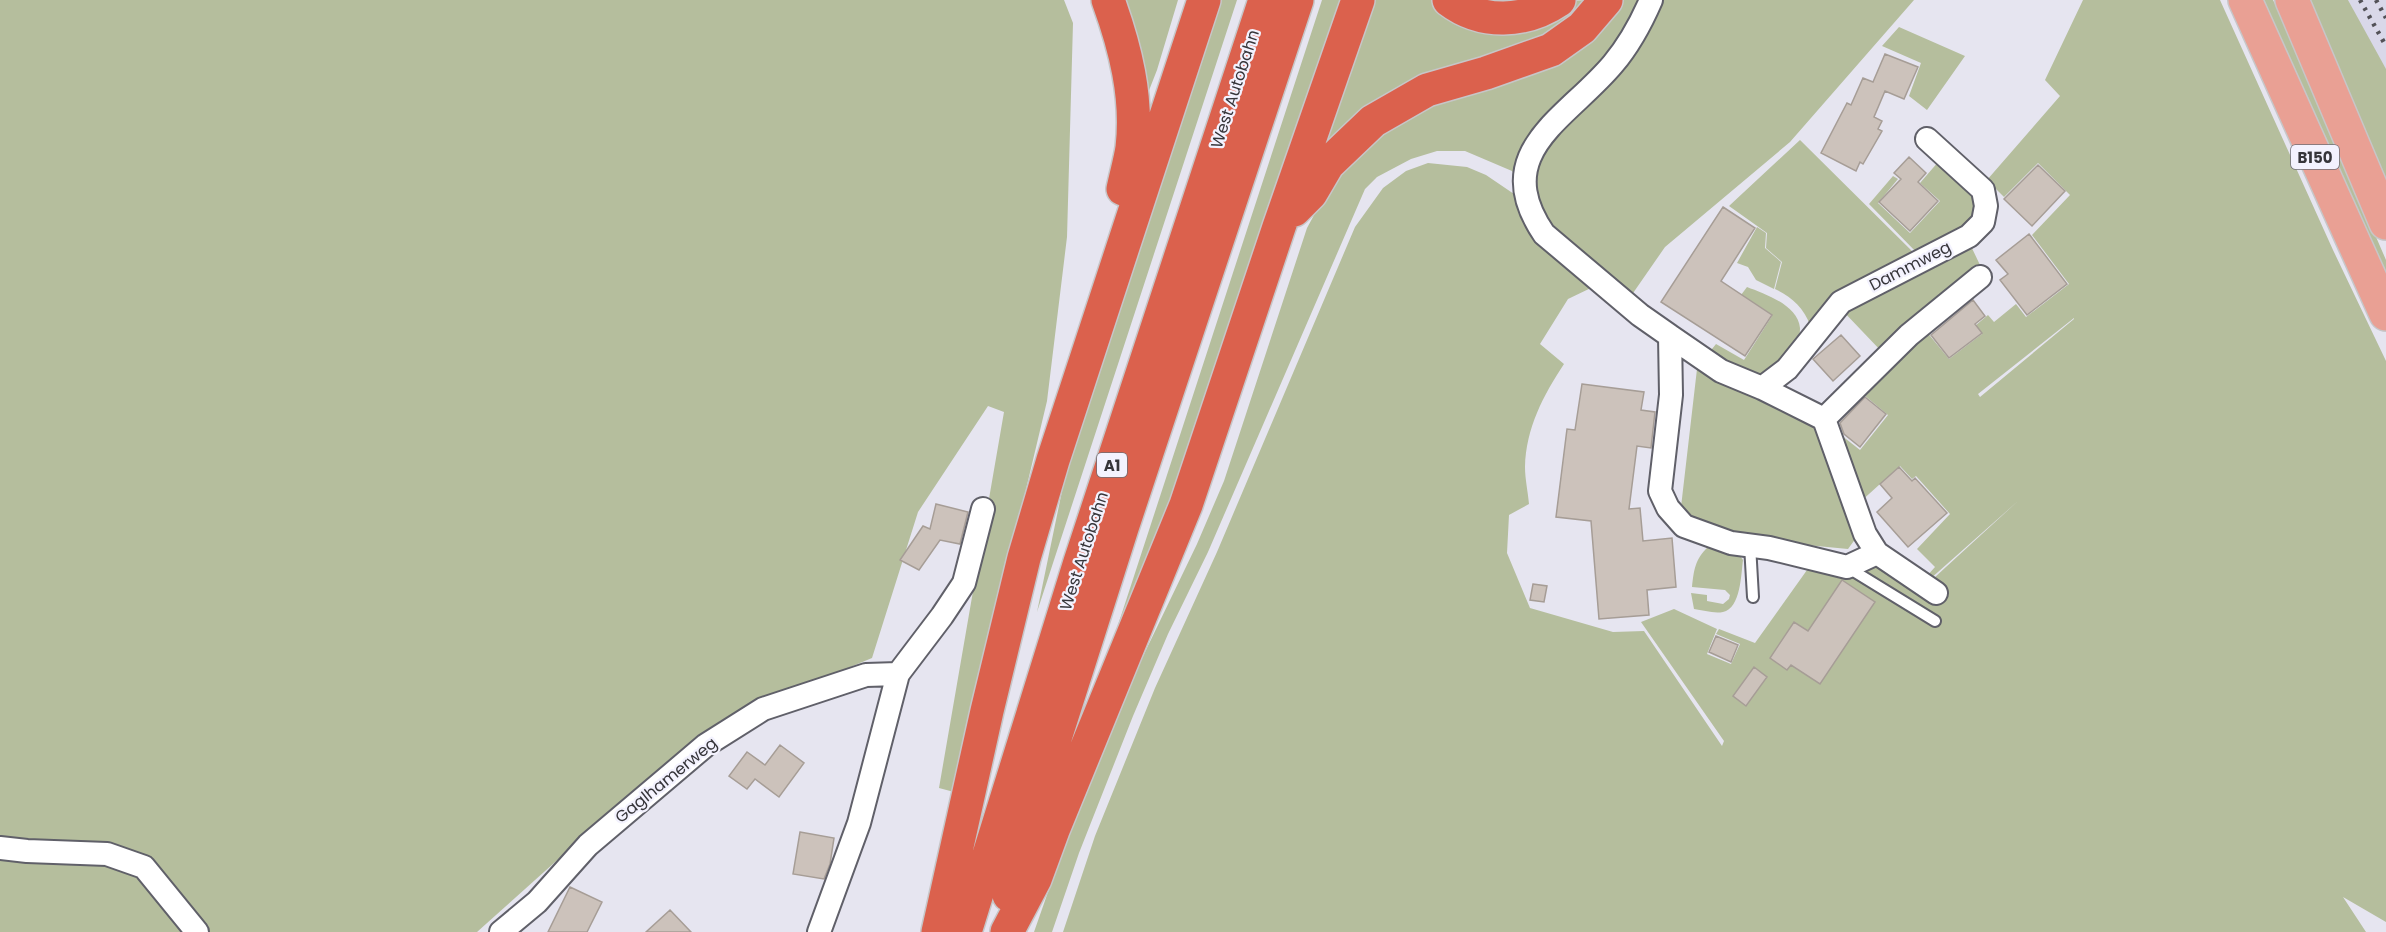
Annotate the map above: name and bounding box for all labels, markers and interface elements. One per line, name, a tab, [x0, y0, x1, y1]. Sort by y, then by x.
street label: West Autobahn	[1205, 27, 1265, 151]
road number: B150	[2291, 145, 2339, 169]
street label: Dammweg	[1865, 236, 1955, 296]
road number: A1	[1097, 453, 1127, 477]
street label: West Autobahn	[1054, 489, 1114, 613]
street label: Gaglhamerweg	[610, 732, 722, 828]

